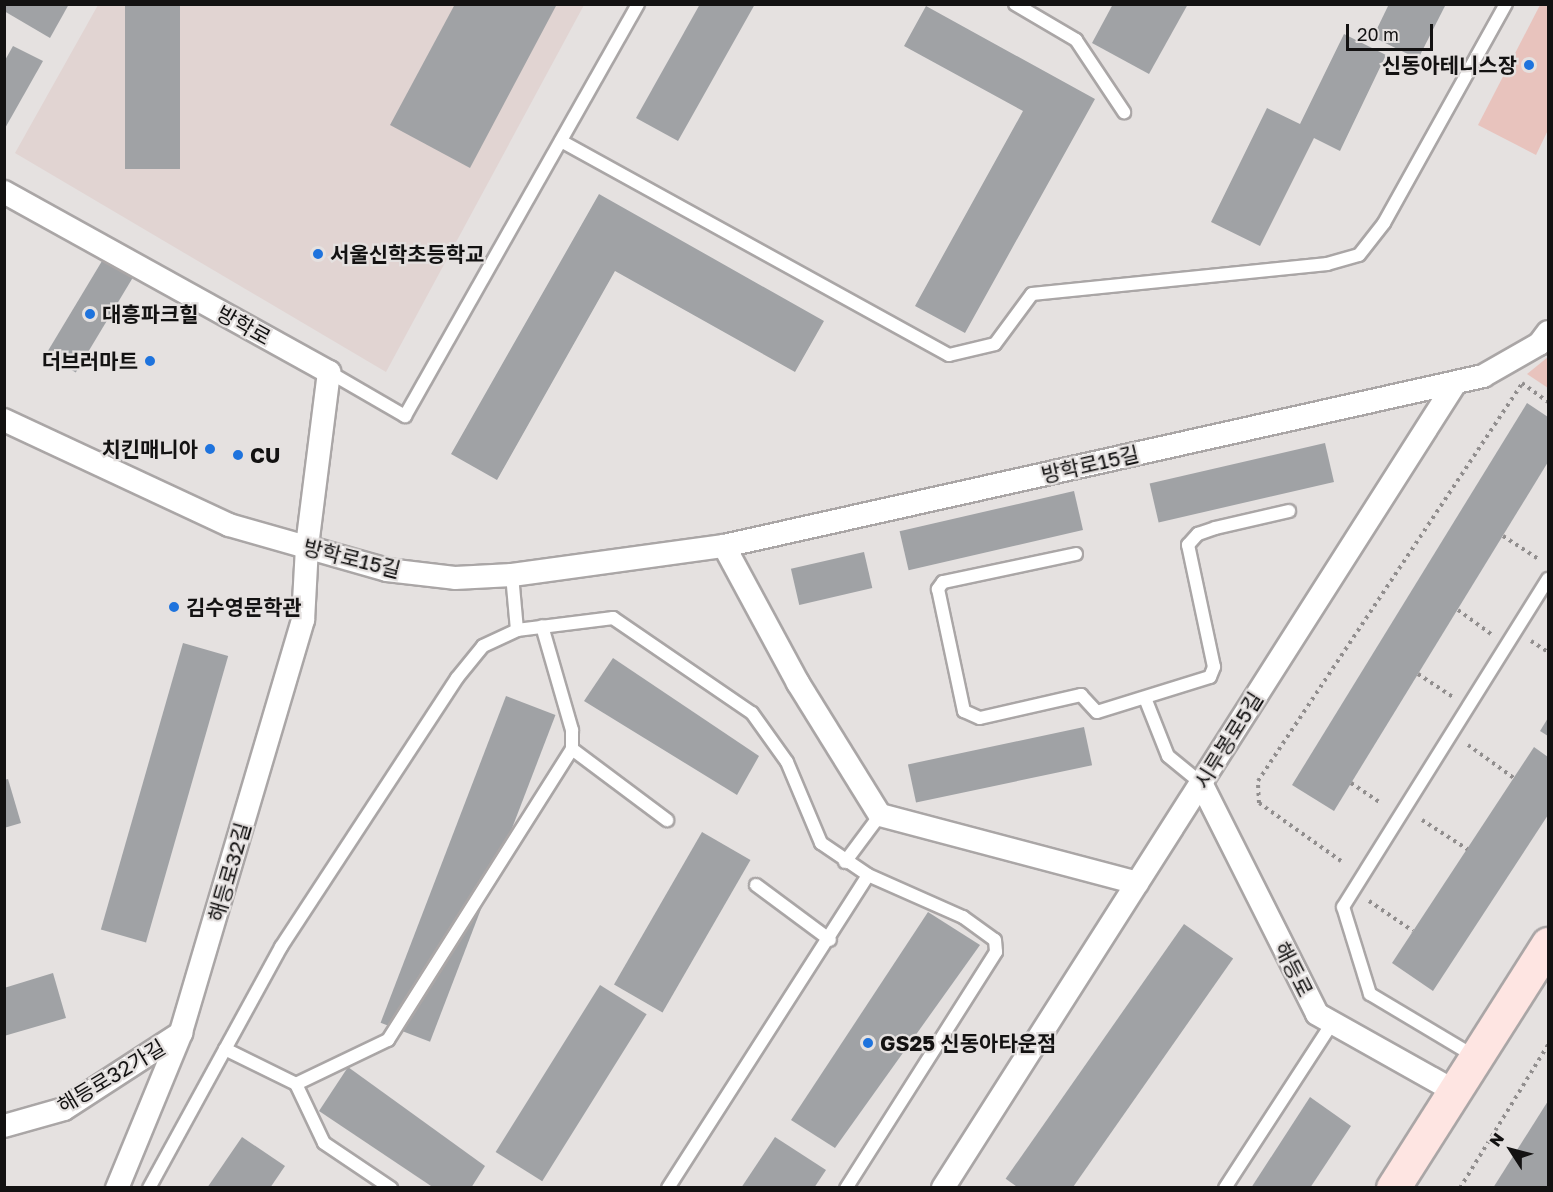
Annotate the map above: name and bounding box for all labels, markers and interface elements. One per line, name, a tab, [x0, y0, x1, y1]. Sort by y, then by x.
scale bar	[1349, 12, 1436, 50]
text: 20 m	[1357, 23, 1399, 45]
place label: 신동아테니스장	[1382, 52, 1517, 78]
marker: 신동아테니스장	[1522, 58, 1536, 72]
place label: 서울신학초등학교	[330, 241, 485, 267]
marker: 서울신학초등학교	[311, 247, 325, 261]
street label: 방학로	[213, 300, 275, 350]
place label: 대흥파크힐	[102, 301, 199, 327]
marker: 대흥파크힐	[83, 307, 97, 321]
place label: 더브러마트	[41, 348, 138, 374]
marker: 더브러마트	[143, 354, 157, 368]
place label: 치킨매니아	[101, 436, 198, 462]
street label: 방학로15길	[1039, 441, 1141, 487]
marker: 치킨매니아	[203, 442, 217, 456]
place label: CU	[250, 442, 280, 468]
marker: CU	[231, 448, 245, 462]
street label: 방학로15길	[301, 534, 403, 582]
place label: 김수영문학관	[186, 594, 302, 620]
marker: 김수영문학관	[167, 600, 181, 614]
street label: 시루봉로5길	[1188, 687, 1268, 793]
street label: 해등로32길	[203, 820, 255, 924]
street label: 해등로	[1270, 937, 1318, 1001]
place label: GS25 신동아타운점	[880, 1030, 1056, 1056]
street label: 해등로32가길	[53, 1034, 169, 1118]
marker: GS25 신동아타운점	[861, 1036, 875, 1050]
north arrow	[1481, 1120, 1541, 1180]
text: N	[1485, 1129, 1508, 1150]

